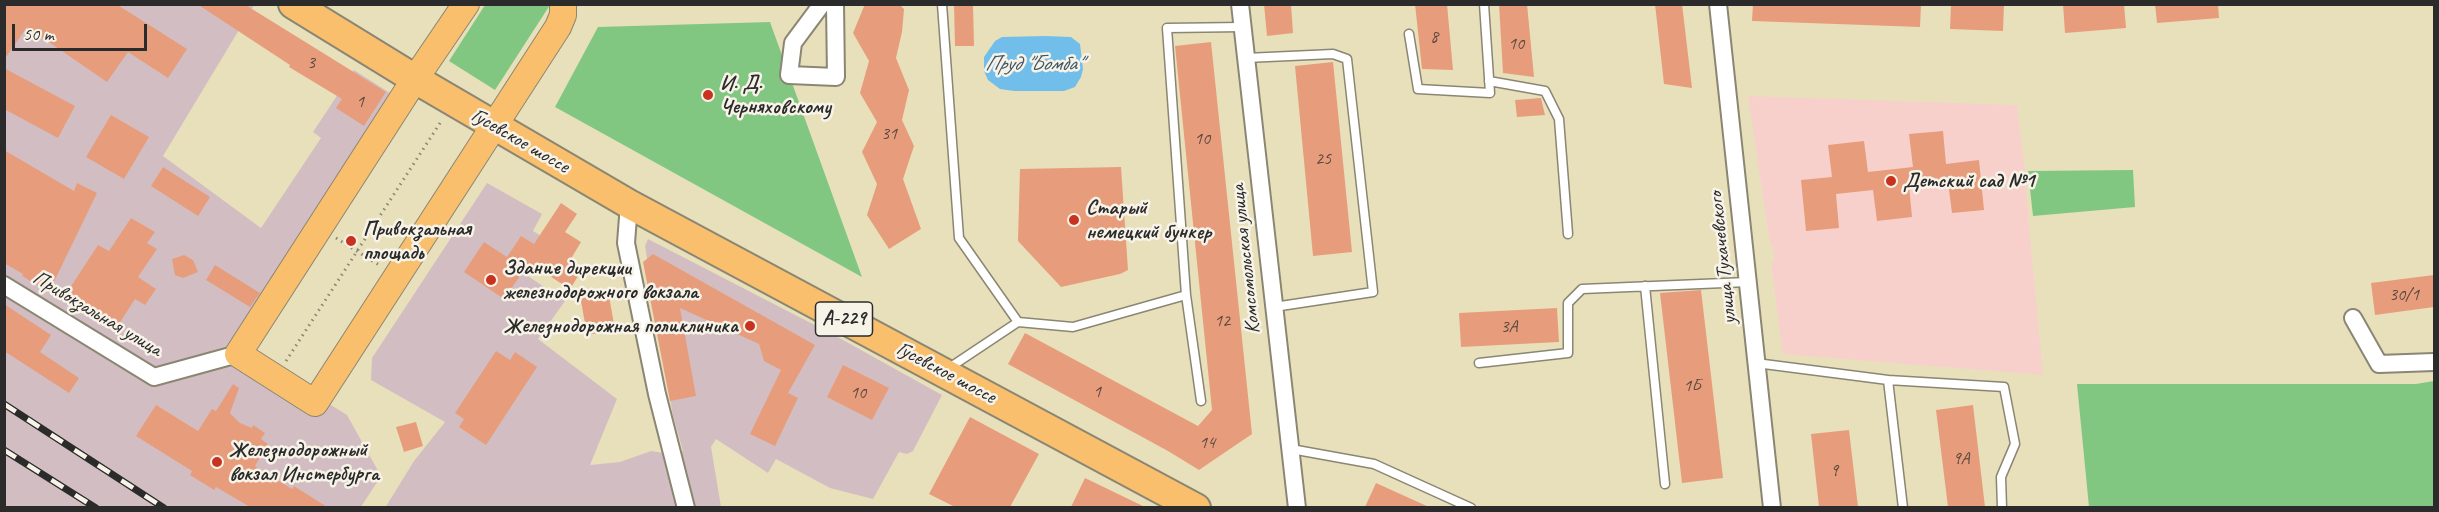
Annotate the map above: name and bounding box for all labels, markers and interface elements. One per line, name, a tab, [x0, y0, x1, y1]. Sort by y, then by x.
scale bar	[15, 12, 150, 50]
text: 50 m	[23, 23, 54, 45]
house number: 8	[1430, 26, 1438, 48]
house number: 10	[1508, 33, 1524, 55]
water label: Пруд "Бомба"	[985, 51, 1081, 77]
house number: 3	[307, 52, 315, 74]
place label: И. Д. Черняховскому	[720, 70, 831, 120]
marker: И. Д. Черняховскому	[701, 88, 715, 102]
house number: 1	[356, 91, 364, 113]
street label: Гусевское шоссе	[466, 103, 574, 179]
house number: 31	[881, 123, 897, 145]
house number: 10	[1194, 128, 1210, 150]
house number: 25	[1315, 148, 1331, 170]
place label: Детский сад №1	[1903, 168, 2034, 194]
marker: Детский сад №1	[1884, 174, 1898, 188]
street label: Комсомольская улица	[1226, 183, 1266, 335]
street label: улица Тухачевского	[1704, 190, 1742, 326]
place label: Старый немецкий бункер	[1086, 195, 1211, 245]
marker: Старый немецкий бункер	[1067, 213, 1081, 227]
place label: Привокзальная площадь	[363, 216, 471, 266]
marker: Привокзальная площадь	[344, 234, 358, 248]
place label: Здание дирекции железнодорожного вокзала	[503, 255, 698, 305]
street label: Привокзальная улица	[28, 266, 166, 362]
marker: Здание дирекции железнодорожного вокзала	[484, 273, 498, 287]
house number: 30/1	[2389, 284, 2419, 306]
road number: А-229	[816, 302, 872, 336]
house number: 12	[1214, 310, 1230, 332]
place label: Железнодорожная поликлиника	[504, 313, 738, 339]
house number: 3А	[1500, 316, 1518, 338]
marker: Железнодорожная поликлиника	[743, 319, 757, 333]
street label: Гусевское шоссе	[892, 336, 1000, 410]
house number: 1Б	[1683, 375, 1701, 397]
house number: 1	[1093, 381, 1101, 403]
house number: 10	[850, 382, 866, 404]
house number: 14	[1199, 432, 1215, 454]
place label: Железнодорожный вокзал Инстербурга	[229, 437, 379, 487]
house number: 9А	[1952, 448, 1970, 470]
marker: Железнодорожный вокзал Инстербурга	[210, 455, 224, 469]
house number: 9	[1830, 460, 1838, 482]

